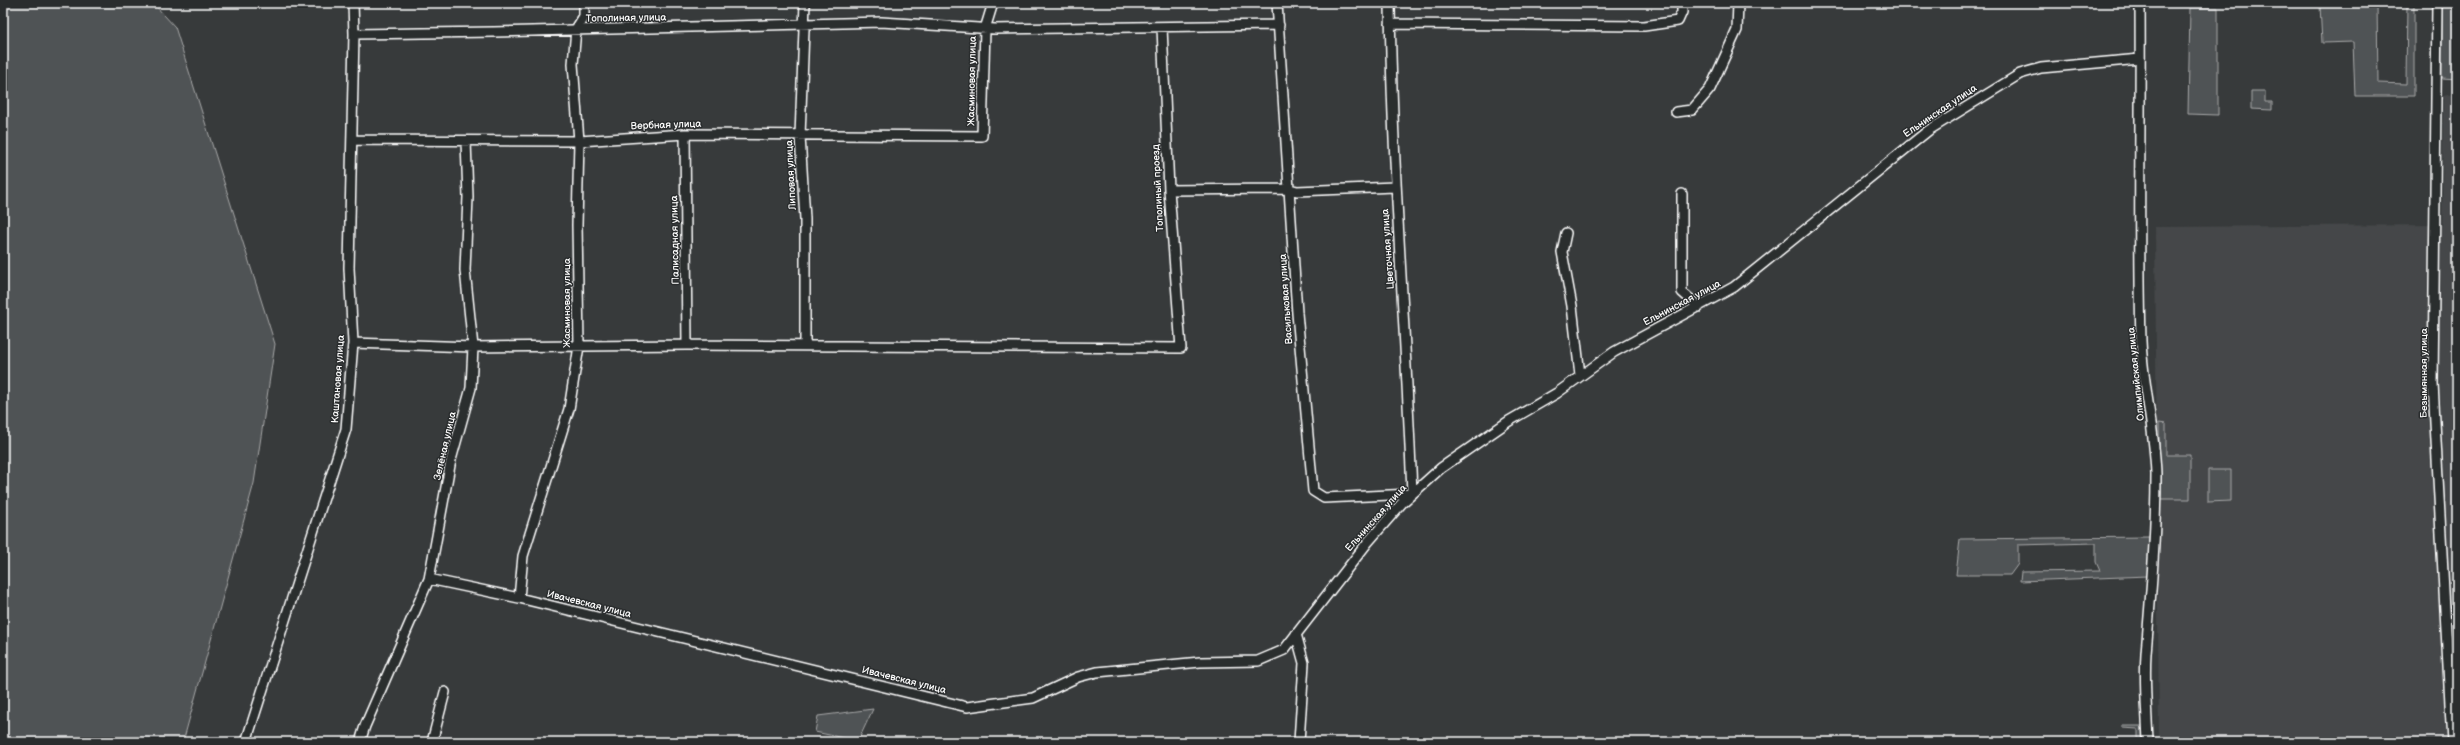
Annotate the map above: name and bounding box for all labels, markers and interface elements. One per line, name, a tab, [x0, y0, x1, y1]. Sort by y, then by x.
street label: Тополиная улица	[586, 11, 667, 25]
street label: Жасминовая улица	[965, 36, 979, 126]
street label: Ельнинская улица	[1901, 82, 1979, 140]
street label: Вербная улица	[631, 118, 702, 132]
street label: Липовая улица	[783, 140, 799, 211]
street label: Тополиный проезд	[1150, 144, 1166, 232]
street label: Палисадная улица	[668, 195, 682, 285]
street label: Цветочная улица	[1379, 208, 1397, 290]
street label: Васильковая улица	[1277, 253, 1295, 345]
street label: Жасминовая улица	[561, 258, 573, 348]
street label: Ельнинская улица	[1641, 277, 1723, 328]
street label: Олимпийская улица	[2125, 327, 2147, 421]
street label: Безымянная улица	[2418, 328, 2430, 418]
street label: Каштановая улица	[329, 334, 347, 423]
street label: Зелёная улица	[431, 410, 459, 482]
street label: Ельнинская улица	[1343, 482, 1409, 554]
street label: Ивачевская улица	[546, 588, 632, 620]
street label: Ивачевская улица	[861, 664, 947, 696]

